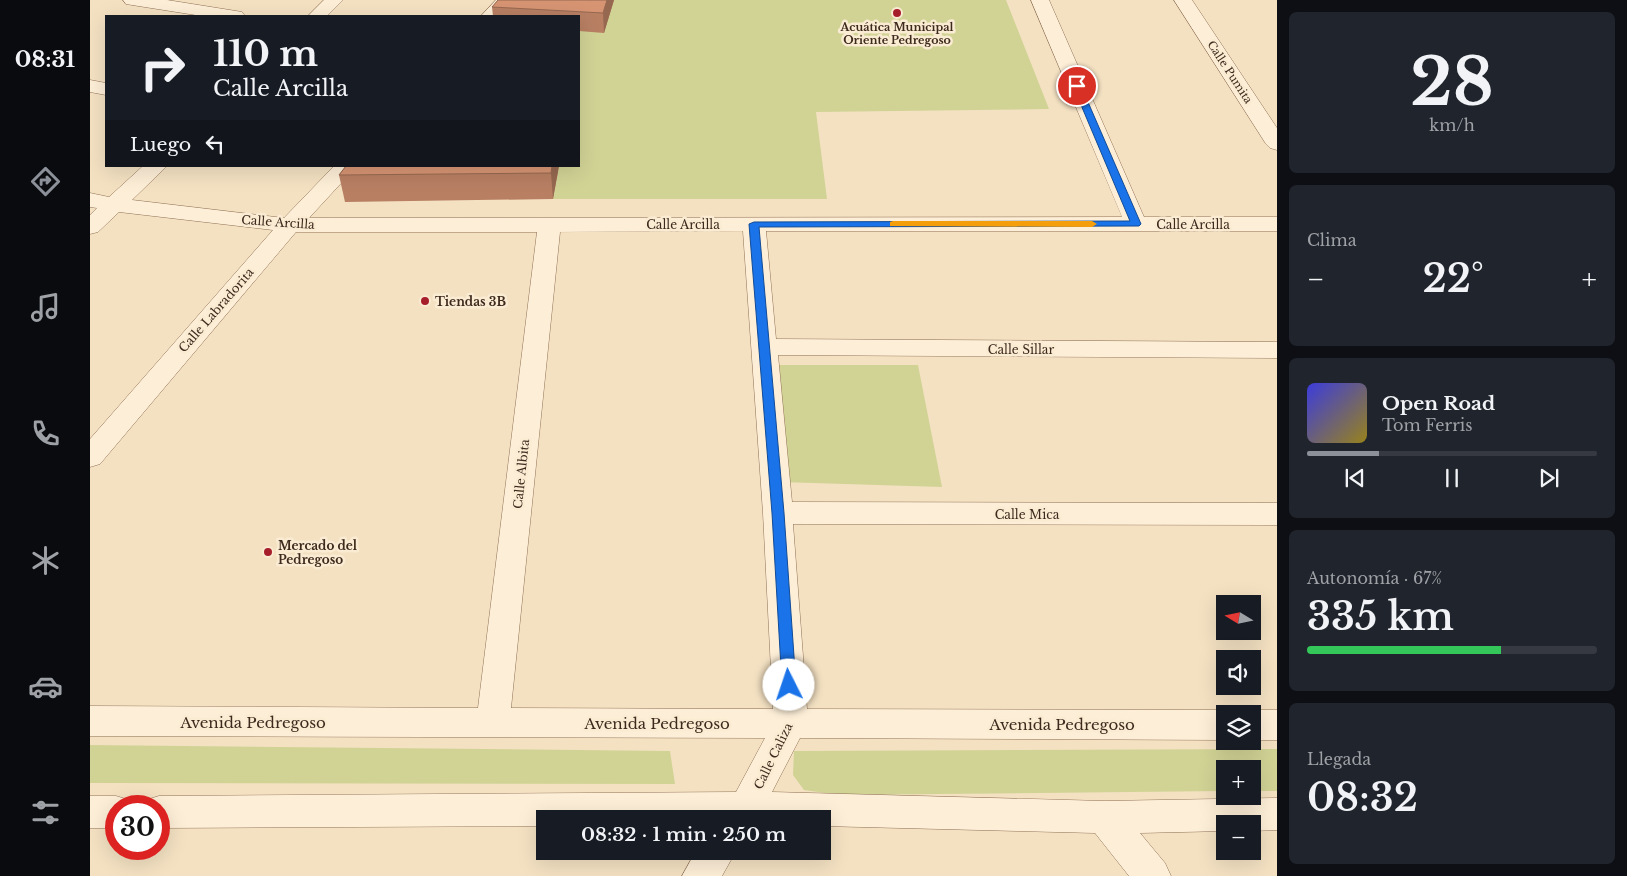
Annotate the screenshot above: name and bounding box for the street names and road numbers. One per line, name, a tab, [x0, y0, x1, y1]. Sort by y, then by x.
street label: Calle Pumita	[1204, 38, 1256, 107]
street label: Calle Arcilla	[241, 212, 316, 232]
street label: Calle Arcilla	[646, 217, 720, 232]
street label: Calle Arcilla	[1156, 217, 1230, 232]
street label: Calle Labradorita	[175, 264, 257, 355]
street label: Calle Sillar	[988, 342, 1054, 357]
street label: Calle Albita	[510, 438, 532, 510]
street label: Calle Mica	[995, 507, 1060, 522]
street label: Avenida Pedregoso	[179, 713, 326, 732]
street label: Avenida Pedregoso	[583, 714, 730, 733]
street label: Avenida Pedregoso	[988, 715, 1135, 734]
street label: Calle Caliza	[750, 720, 796, 792]

